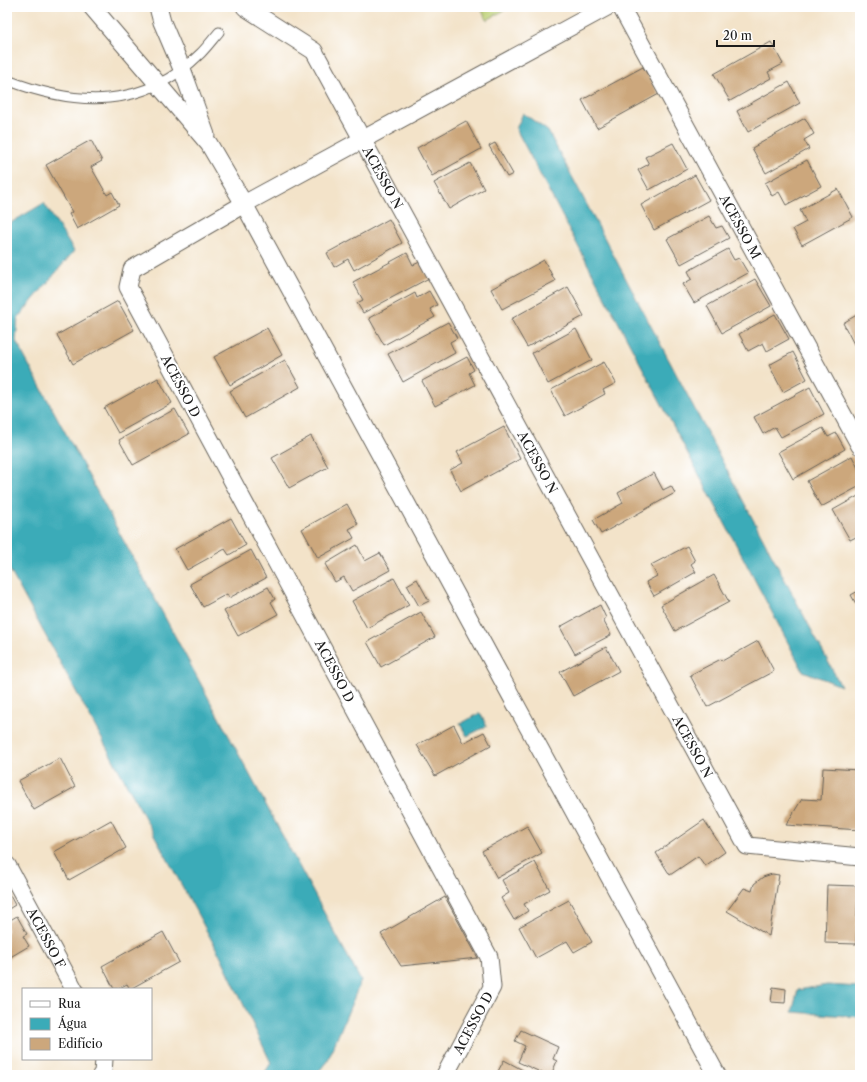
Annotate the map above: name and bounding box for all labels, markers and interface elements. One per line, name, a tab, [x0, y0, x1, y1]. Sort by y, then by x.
scale bar	[717, 22, 774, 48]
text: 20 m	[723, 28, 752, 43]
street label: ACESSO N	[359, 143, 407, 212]
street label: ACESSO M	[716, 191, 765, 262]
street label: ACESSO D	[157, 351, 204, 420]
street label: ACESSO N	[514, 427, 562, 496]
street label: ACESSO D	[311, 636, 358, 705]
street label: ACESSO N	[669, 712, 717, 781]
street label: ACESSO F	[23, 904, 70, 972]
legend	[22, 988, 152, 1060]
street label: ACESSO D	[449, 989, 496, 1058]
text: Rua	[58, 996, 81, 1011]
text: Água	[57, 1015, 88, 1031]
text: Edifício	[58, 1036, 103, 1051]

